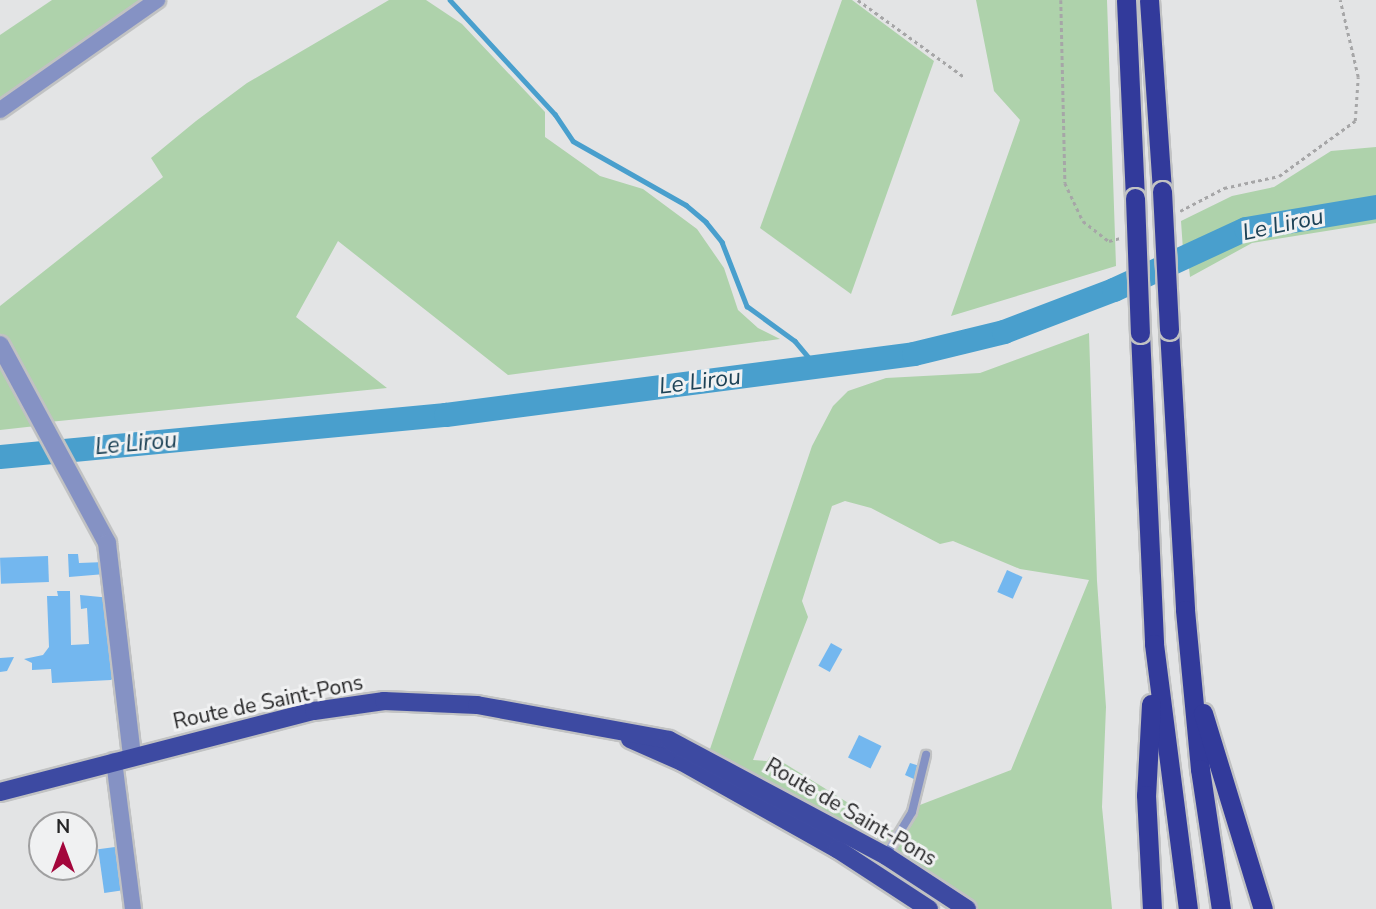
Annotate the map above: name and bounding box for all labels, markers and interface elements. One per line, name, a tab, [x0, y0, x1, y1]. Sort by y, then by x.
water label: Le Lirou	[1240, 203, 1326, 247]
water label: Le Lirou	[658, 363, 742, 401]
water label: Le Lirou	[94, 427, 178, 461]
street label: Route de Saint-Pons	[171, 670, 365, 734]
street label: Route de Saint-Pons	[761, 753, 941, 871]
north arrow	[28, 811, 98, 881]
text: N	[56, 814, 70, 840]

